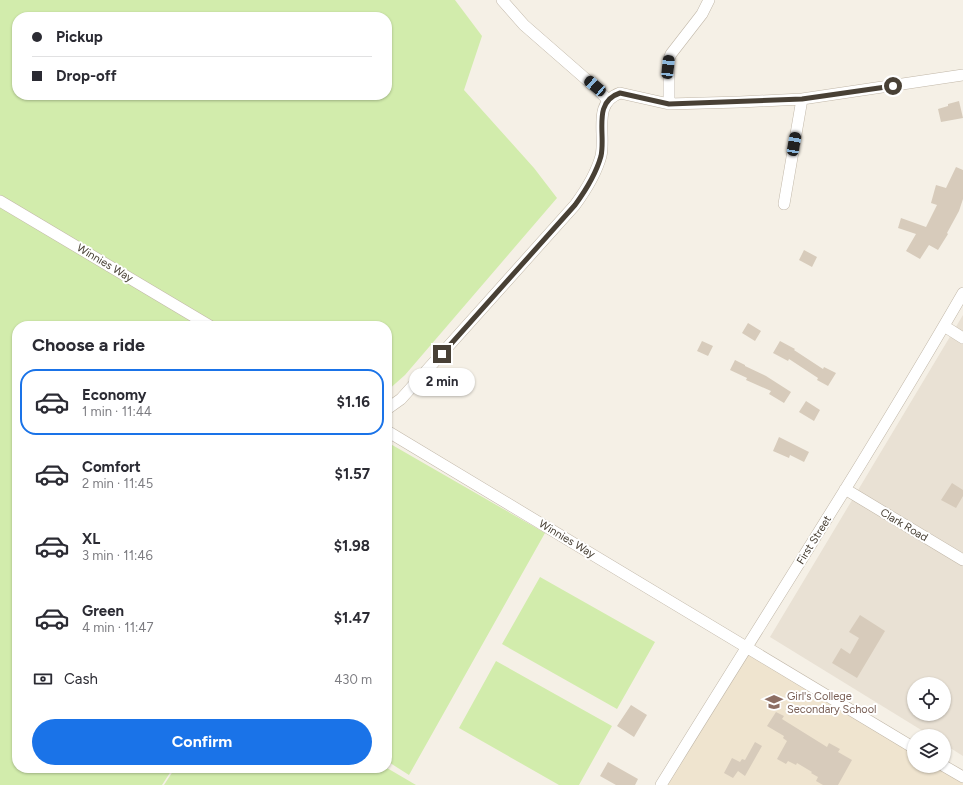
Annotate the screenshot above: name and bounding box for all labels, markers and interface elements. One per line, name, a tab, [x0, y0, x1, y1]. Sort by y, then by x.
text: Pickup	[56, 28, 103, 46]
car	[661, 54, 675, 80]
text: Drop-off	[56, 67, 117, 85]
car	[582, 74, 608, 98]
route start	[884, 77, 902, 95]
car	[786, 131, 802, 157]
street label: Winnies Way	[75, 241, 136, 285]
text: Choose a ride	[32, 334, 145, 356]
route end	[433, 345, 451, 363]
callout: 2 min	[409, 368, 475, 396]
text: 2 min	[426, 374, 458, 389]
icon: car	[34, 384, 70, 420]
text: Economy	[82, 386, 147, 404]
text: $1.16	[337, 393, 370, 411]
text: 1 min · 11:44	[82, 404, 152, 419]
icon: car	[34, 456, 70, 492]
text: Comfort	[82, 458, 141, 476]
text: $1.57	[335, 465, 370, 483]
text: 2 min · 11:45	[82, 476, 153, 491]
street label: Clark Road	[878, 506, 930, 544]
street label: First Street	[794, 513, 834, 567]
street label: Winnies Way	[537, 517, 598, 561]
icon: car	[34, 528, 70, 564]
text: XL	[82, 530, 100, 548]
text: $1.98	[334, 537, 370, 555]
text: 3 min · 11:46	[82, 548, 153, 563]
icon: car	[34, 600, 70, 636]
text: Green	[82, 602, 124, 620]
text: $1.47	[334, 609, 370, 627]
text: 4 min · 11:47	[82, 620, 153, 635]
icon: cash	[32, 668, 54, 690]
text: Cash	[64, 670, 98, 688]
text: 430 m	[334, 672, 372, 687]
map controls	[907, 677, 951, 773]
button: locate	[907, 677, 951, 721]
place label: Girl's College Secondary School	[787, 690, 877, 716]
school or university icon: Girl's College Secondary School	[764, 692, 784, 712]
button: Confirm	[32, 719, 372, 765]
button: layers	[907, 729, 951, 773]

